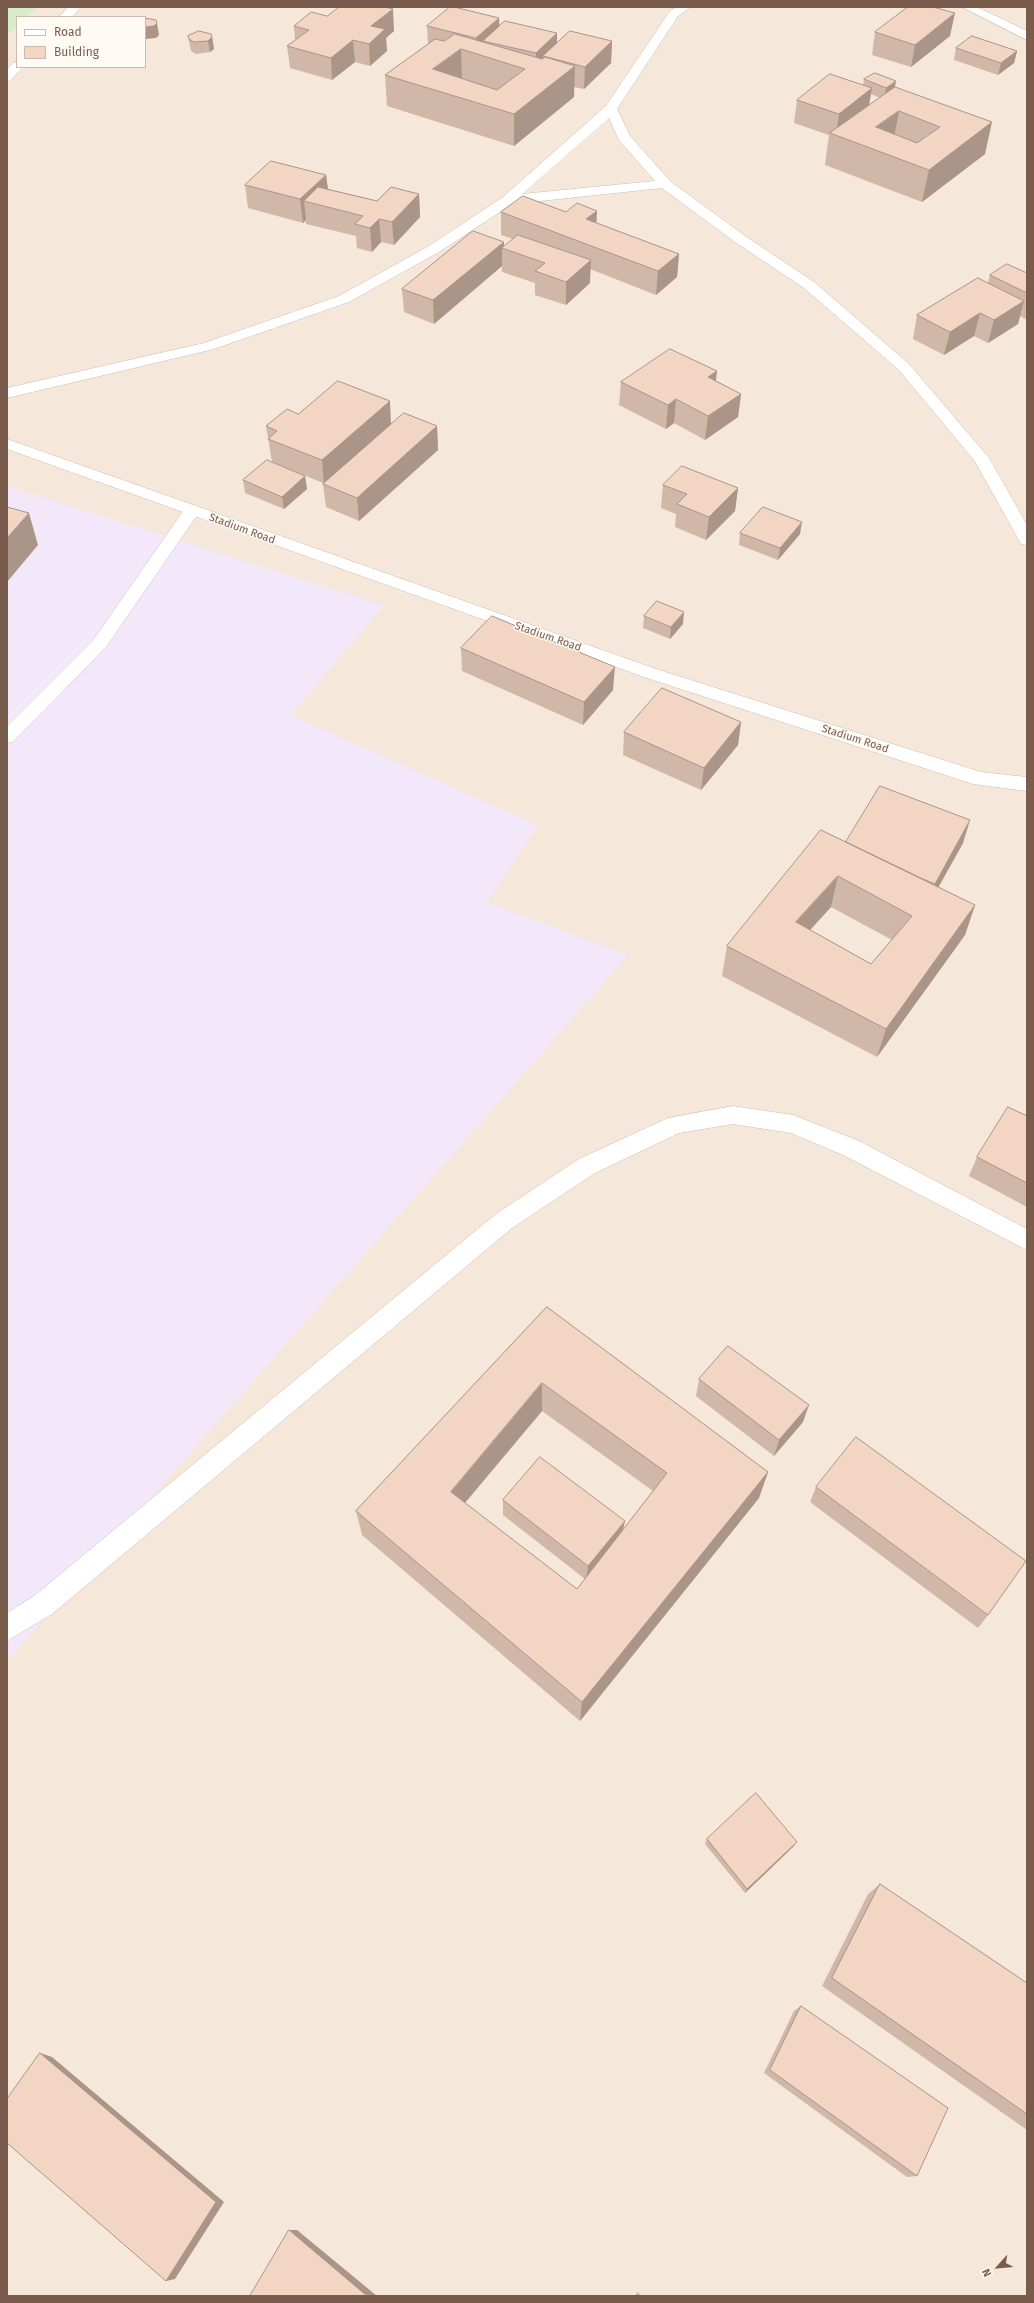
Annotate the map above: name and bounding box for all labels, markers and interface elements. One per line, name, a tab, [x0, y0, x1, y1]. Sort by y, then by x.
legend	[16, 16, 146, 68]
text: Road	[54, 25, 82, 39]
text: Building	[54, 45, 99, 59]
street label: Stadium Road	[207, 511, 277, 547]
street label: Stadium Road	[513, 619, 583, 655]
street label: Stadium Road	[820, 722, 890, 756]
north arrow	[978, 2247, 1018, 2287]
text: N	[979, 2266, 994, 2279]

